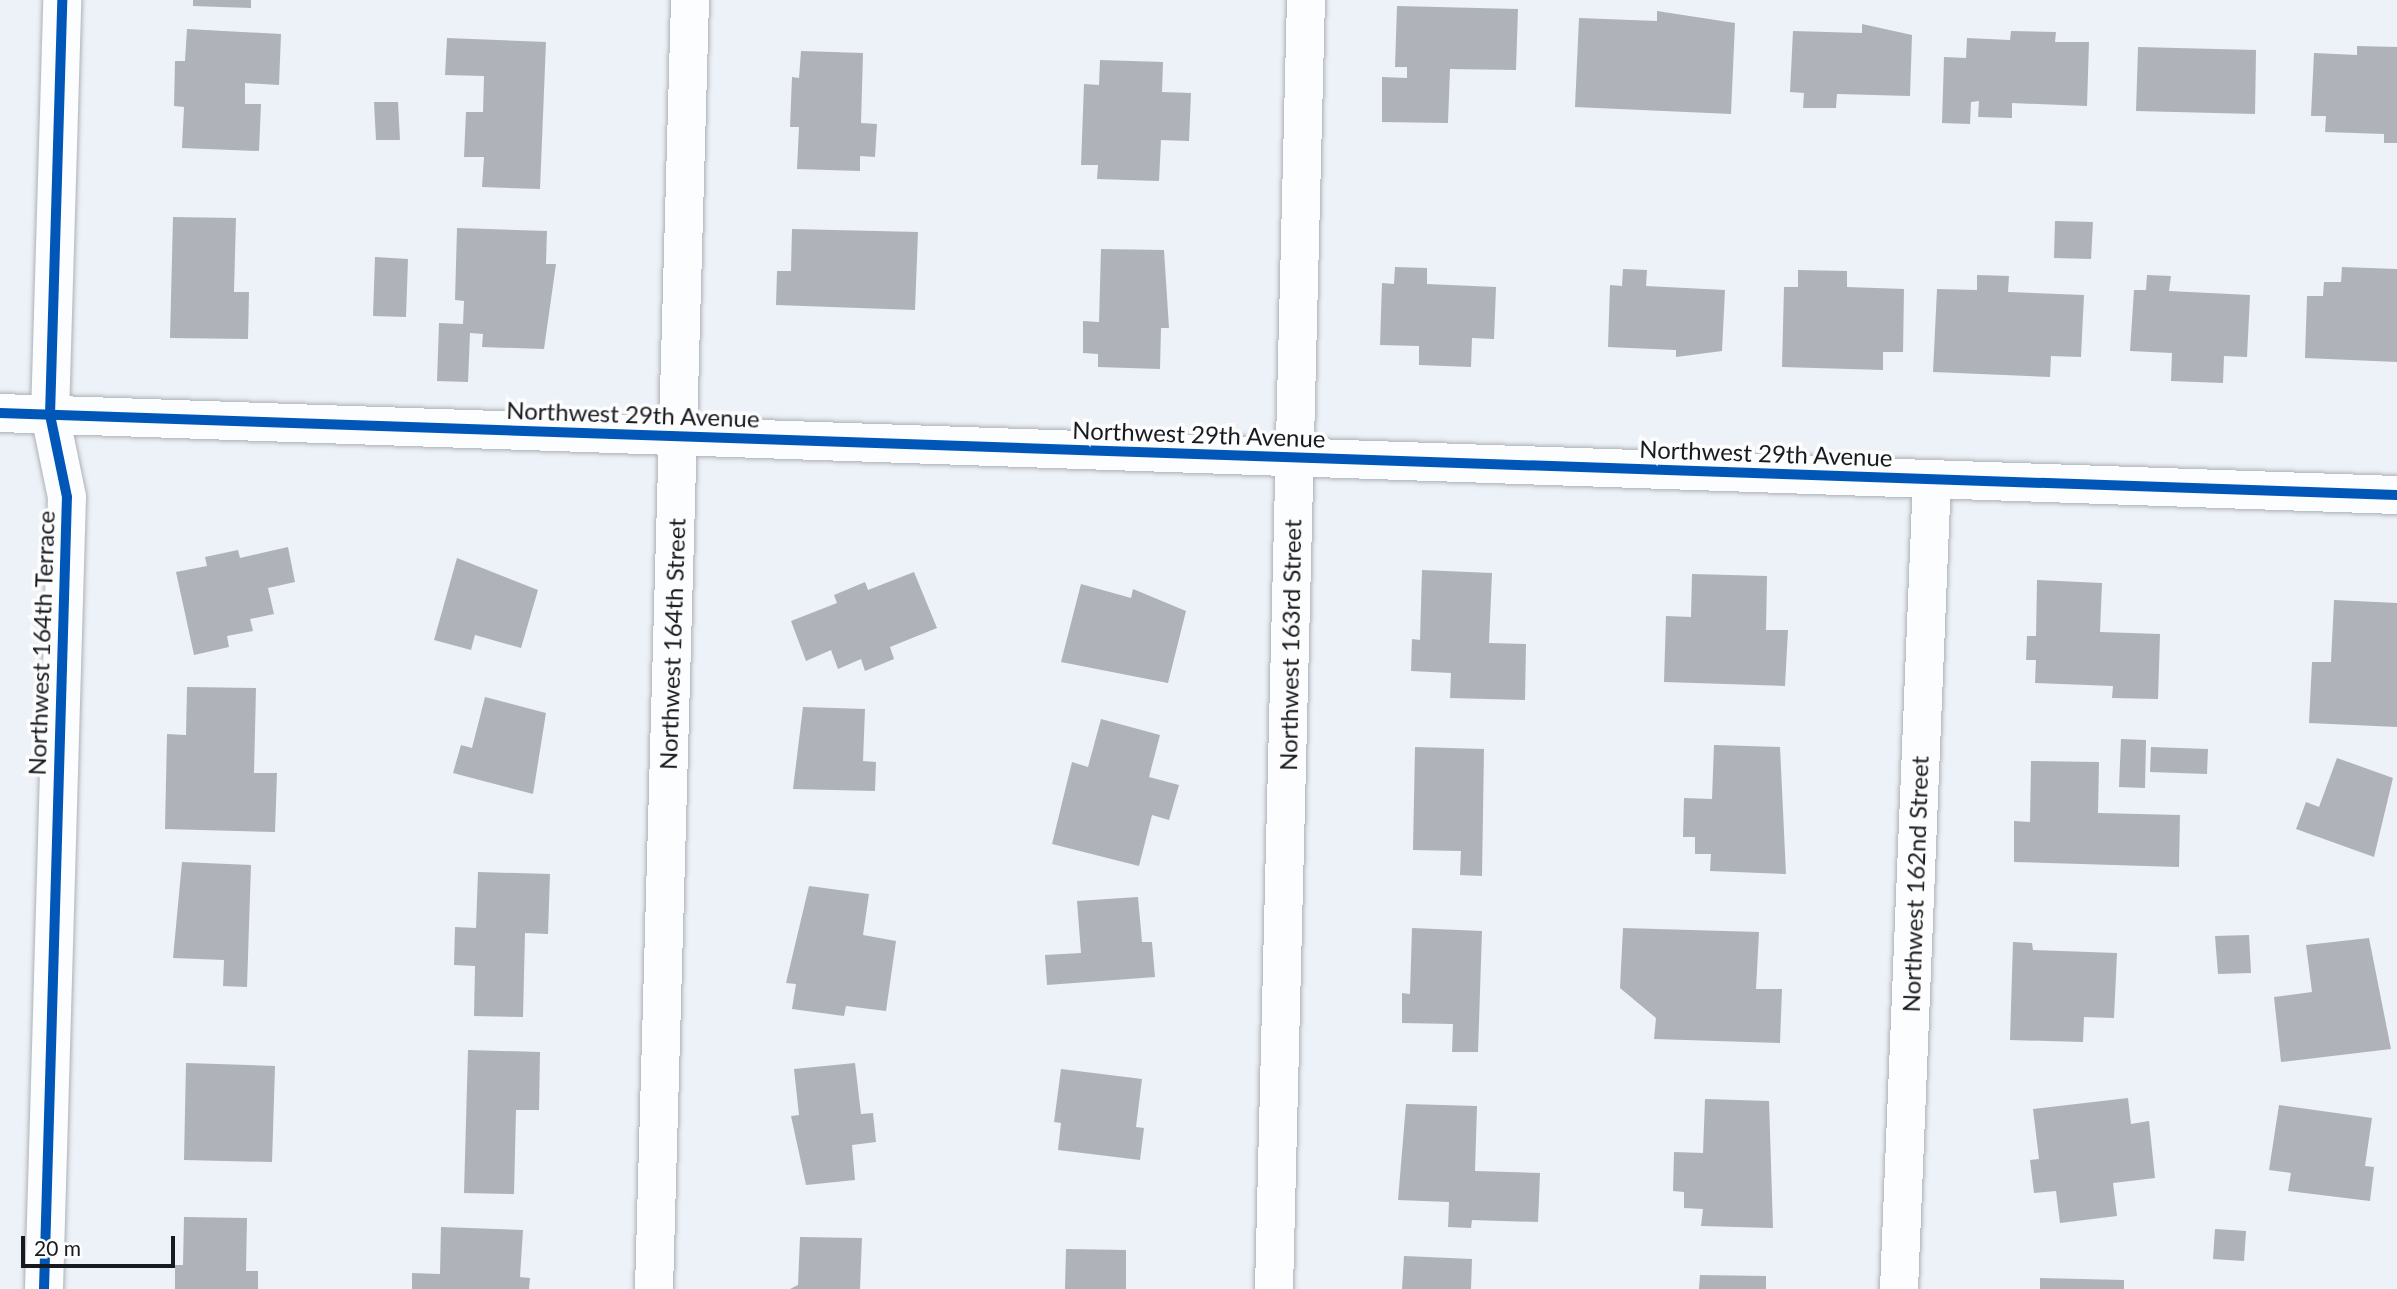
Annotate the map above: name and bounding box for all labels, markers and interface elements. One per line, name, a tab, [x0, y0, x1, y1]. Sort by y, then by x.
street label: Northwest 29th Avenue	[505, 395, 761, 433]
street label: Northwest 29th Avenue	[1071, 415, 1327, 453]
street label: Northwest 29th Avenue	[1638, 434, 1894, 472]
street label: Northwest 164th Terrace	[22, 510, 60, 776]
street label: Northwest 164th Street	[653, 518, 691, 770]
street label: Northwest 163rd Street	[1273, 519, 1307, 771]
street label: Northwest 162nd Street	[1896, 755, 1934, 1013]
scale bar	[24, 1222, 178, 1266]
text: 20 m	[34, 1235, 81, 1260]

